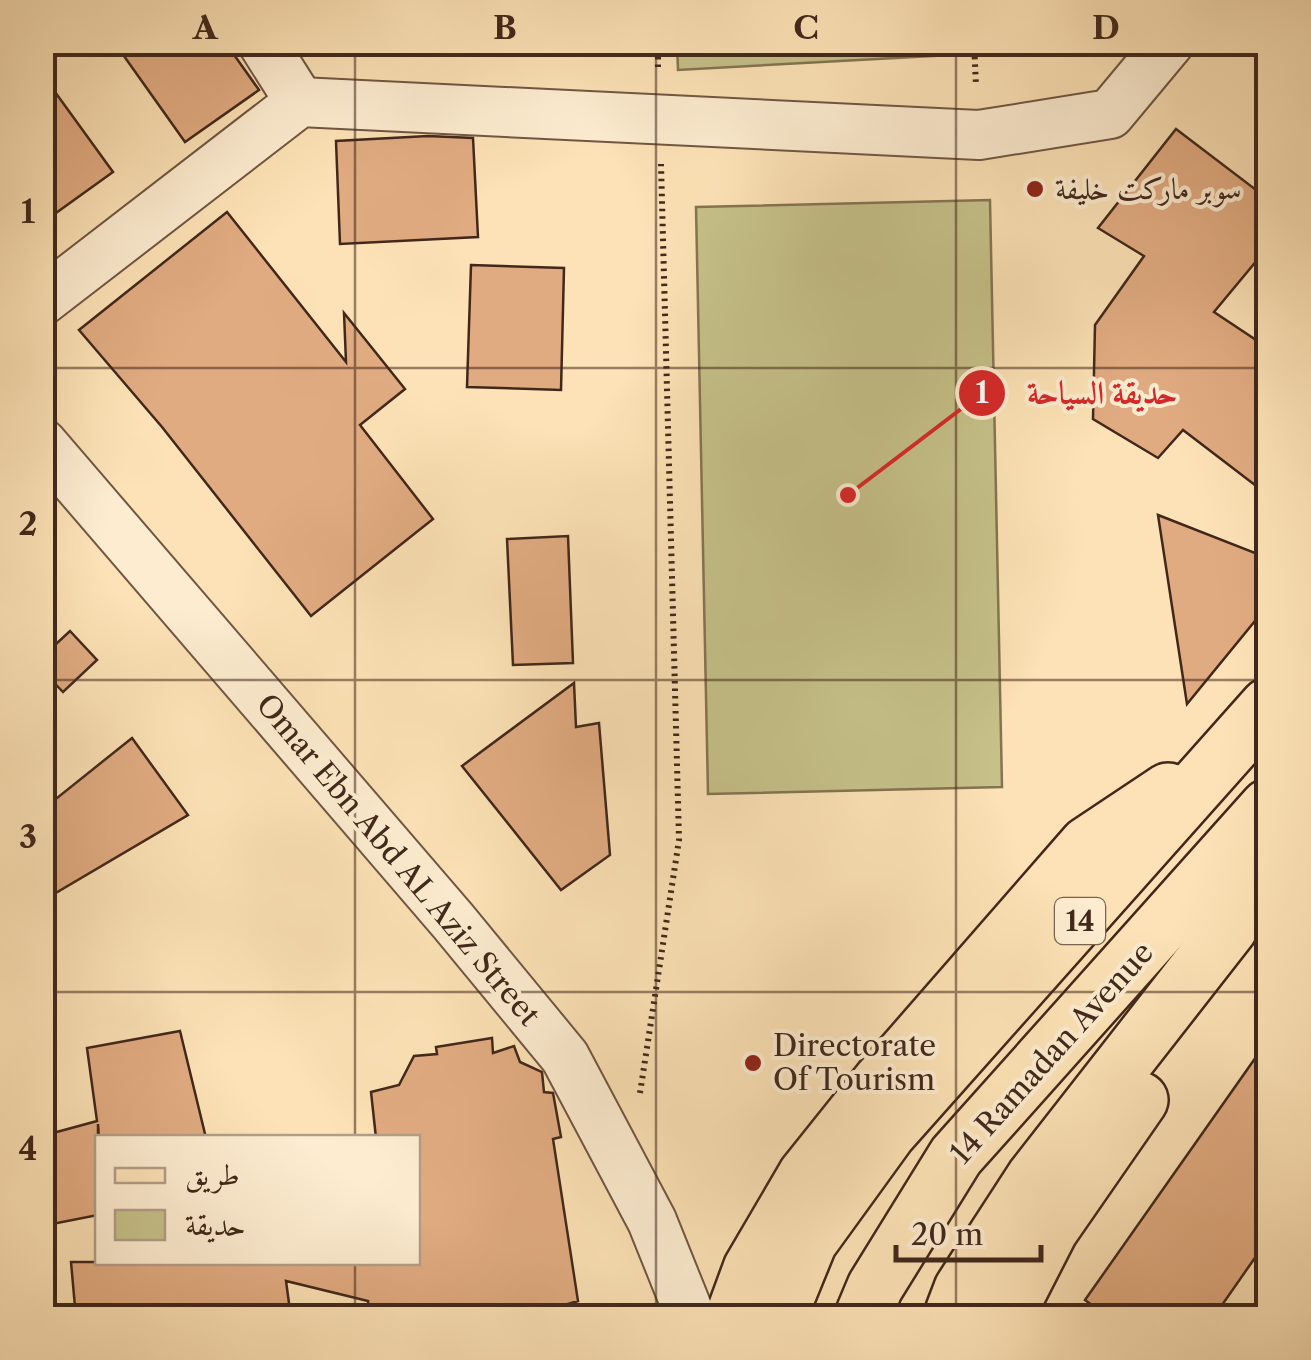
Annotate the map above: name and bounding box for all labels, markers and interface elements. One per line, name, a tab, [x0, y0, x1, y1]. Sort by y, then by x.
text: A	[192, 8, 219, 47]
text: B	[493, 8, 517, 47]
text: C	[793, 8, 819, 47]
text: D	[1092, 8, 1120, 47]
place label: سوبر ماركت خليفة	[1055, 170, 1242, 208]
marker: سوبر ماركت خليفة	[1024, 178, 1046, 200]
text: 1	[21, 192, 36, 231]
callout: حديقة السياحة	[957, 362, 1197, 424]
text: حديقة السياحة	[1027, 373, 1177, 413]
text: 1	[975, 374, 989, 411]
text: 2	[19, 504, 37, 543]
street label: Omar Ebn Abd AL Aziz Street	[249, 686, 548, 1033]
text: 3	[19, 817, 37, 856]
road number: 14	[1055, 898, 1105, 944]
street label: 14 Ramadan Avenue	[942, 934, 1161, 1171]
place label: Directorate Of Tourism	[773, 1027, 936, 1098]
marker: Directorate Of Tourism	[742, 1052, 764, 1074]
text: 4	[19, 1129, 37, 1168]
legend	[95, 1135, 420, 1265]
text: طريق	[185, 1156, 240, 1194]
scale bar	[896, 1200, 1041, 1262]
text: حديقة	[185, 1206, 246, 1243]
text: 20 m	[911, 1216, 983, 1253]

